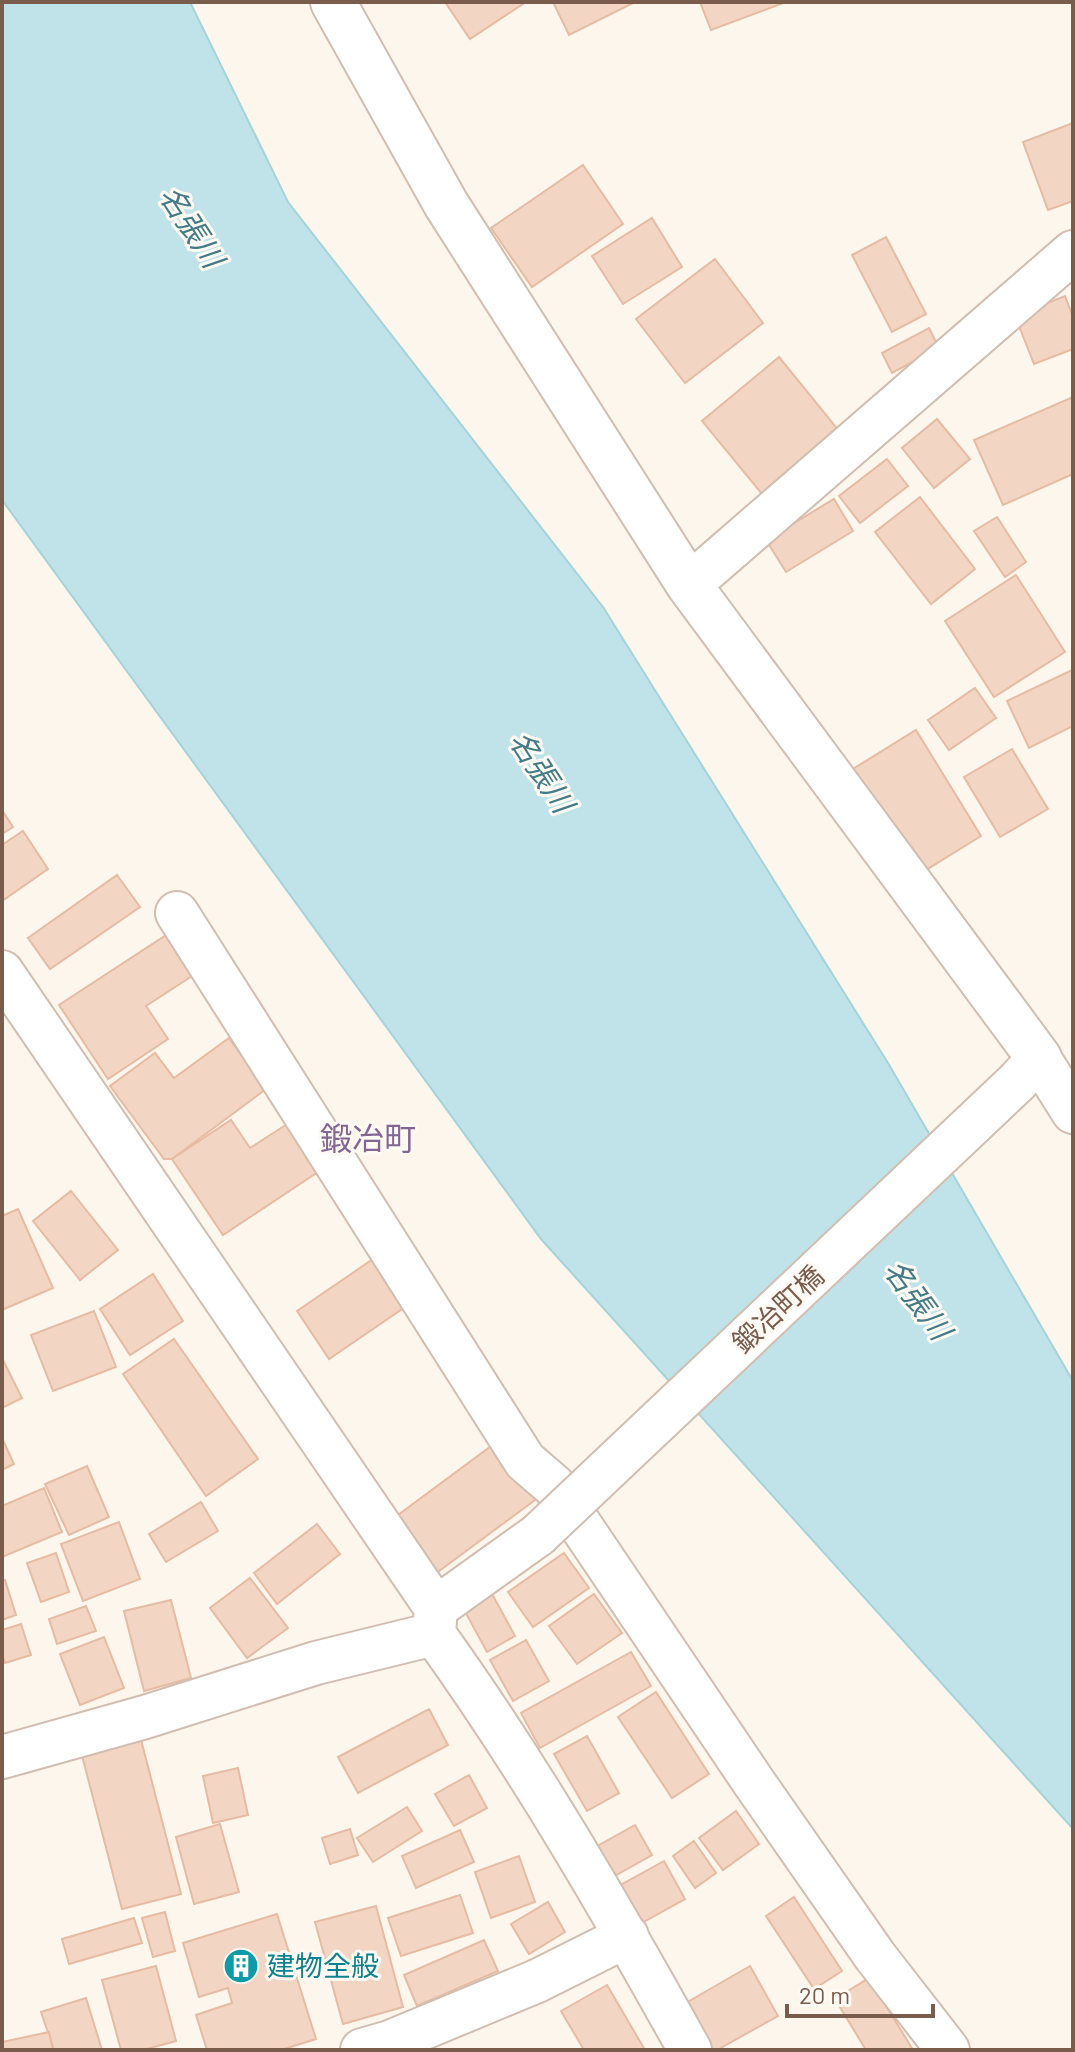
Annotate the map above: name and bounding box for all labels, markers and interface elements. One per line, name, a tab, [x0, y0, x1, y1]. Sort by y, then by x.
water label: 名張川	[153, 178, 234, 276]
water label: 名張川	[503, 723, 584, 821]
district label: 鍛冶町	[320, 1118, 416, 1156]
water label: 名張川	[878, 1252, 961, 1348]
street label: 鍛冶町橋	[725, 1258, 830, 1359]
building icon: 建物全般	[222, 1947, 260, 1985]
place label: 建物全般	[267, 1948, 379, 1982]
scale bar	[787, 1968, 933, 2018]
text: 20 m	[799, 1980, 850, 2009]

